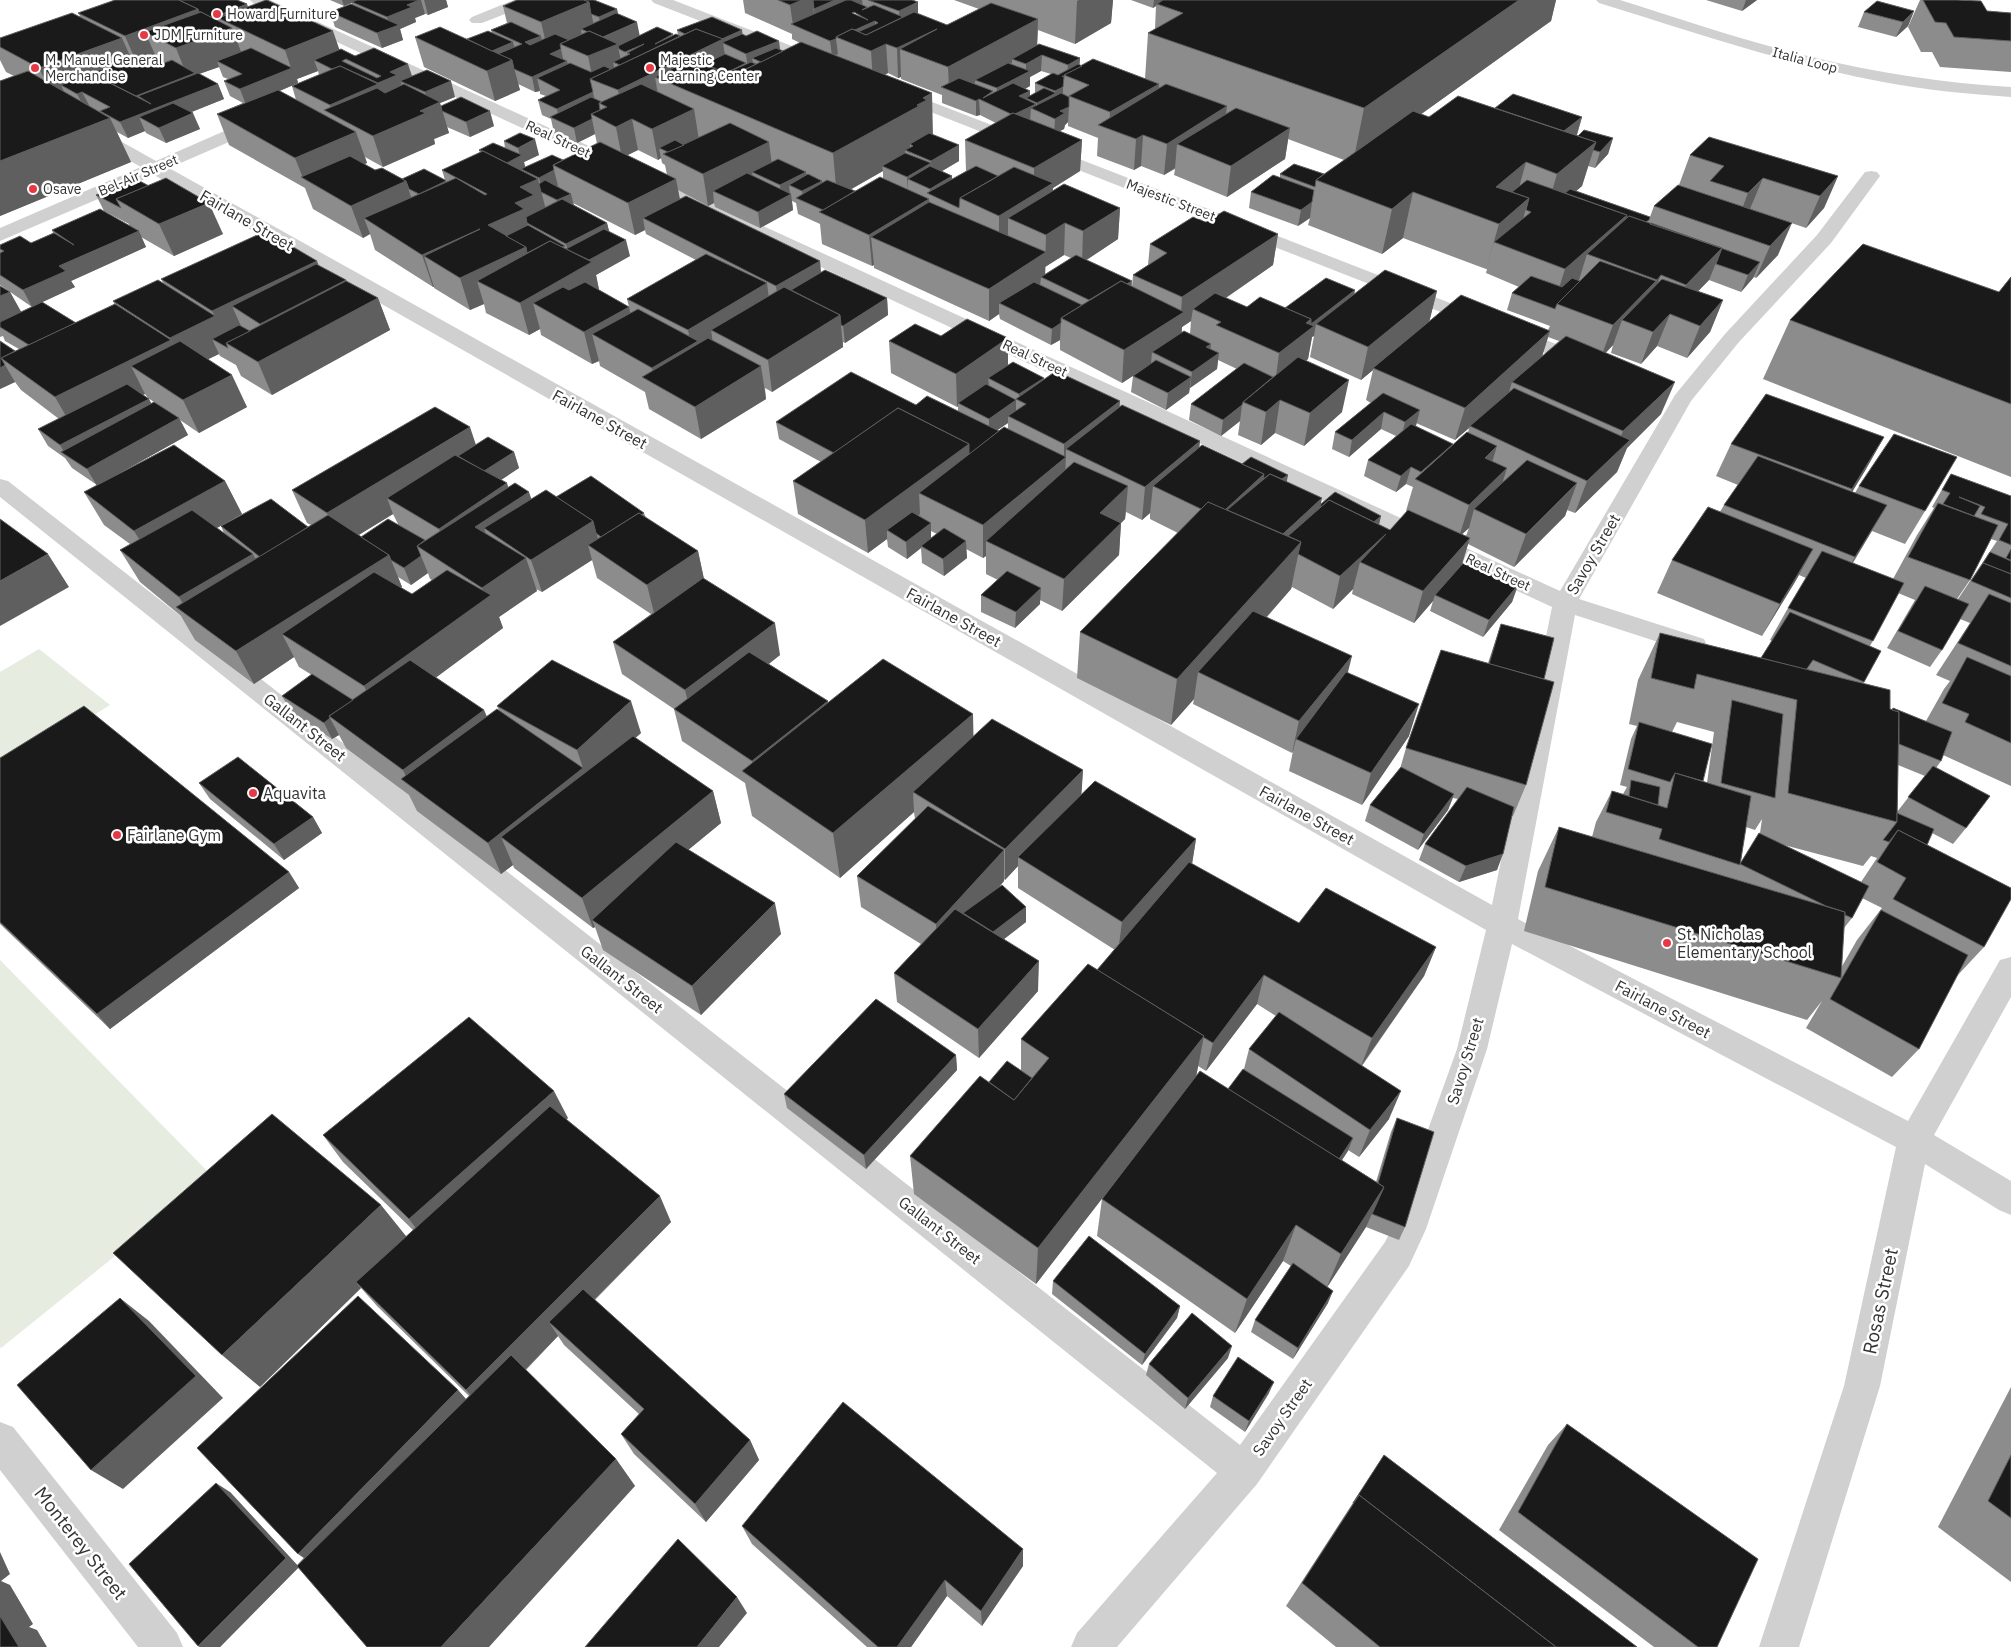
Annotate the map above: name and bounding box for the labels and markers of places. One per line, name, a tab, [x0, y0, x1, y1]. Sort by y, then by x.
place label: Howard Furniture	[227, 5, 337, 23]
marker: Howard Furniture	[211, 8, 223, 20]
place label: JDM Furniture	[154, 26, 243, 44]
marker: JDM Furniture	[138, 29, 150, 41]
place label: M. Manuel General Merchandise	[45, 51, 163, 85]
place label: Majestic Learning Center	[660, 51, 759, 85]
marker: M. Manuel General Merchandise	[29, 62, 41, 74]
marker: Majestic Learning Center	[644, 62, 656, 74]
place label: Osave	[43, 180, 82, 198]
marker: Osave	[27, 183, 39, 195]
place label: Aquavita	[263, 783, 327, 803]
marker: Aquavita	[247, 787, 259, 799]
place label: Fairlane Gym	[127, 825, 221, 845]
marker: Fairlane Gym	[111, 829, 123, 841]
place label: St. Nicholas Elementary School	[1677, 924, 1812, 962]
marker: St. Nicholas Elementary School	[1661, 937, 1673, 949]

